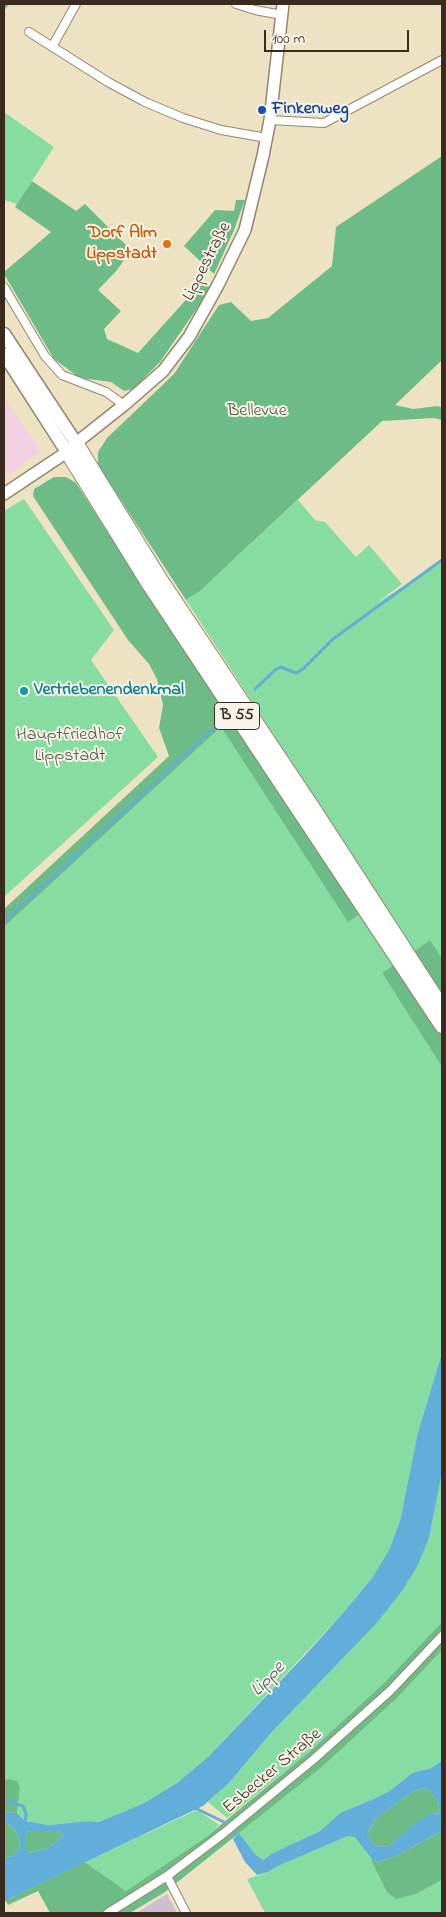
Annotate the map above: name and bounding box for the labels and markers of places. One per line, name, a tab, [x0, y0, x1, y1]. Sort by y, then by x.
place label: Finkenweg	[272, 99, 349, 121]
marker: Finkenweg	[256, 104, 268, 116]
place label: Dorf Alm Lippstadt	[86, 223, 157, 266]
marker: Dorf Alm Lippstadt	[161, 238, 173, 250]
place label: Vertriebenendenkmal	[34, 680, 184, 702]
marker: Vertriebenendenkmal	[18, 685, 30, 697]

